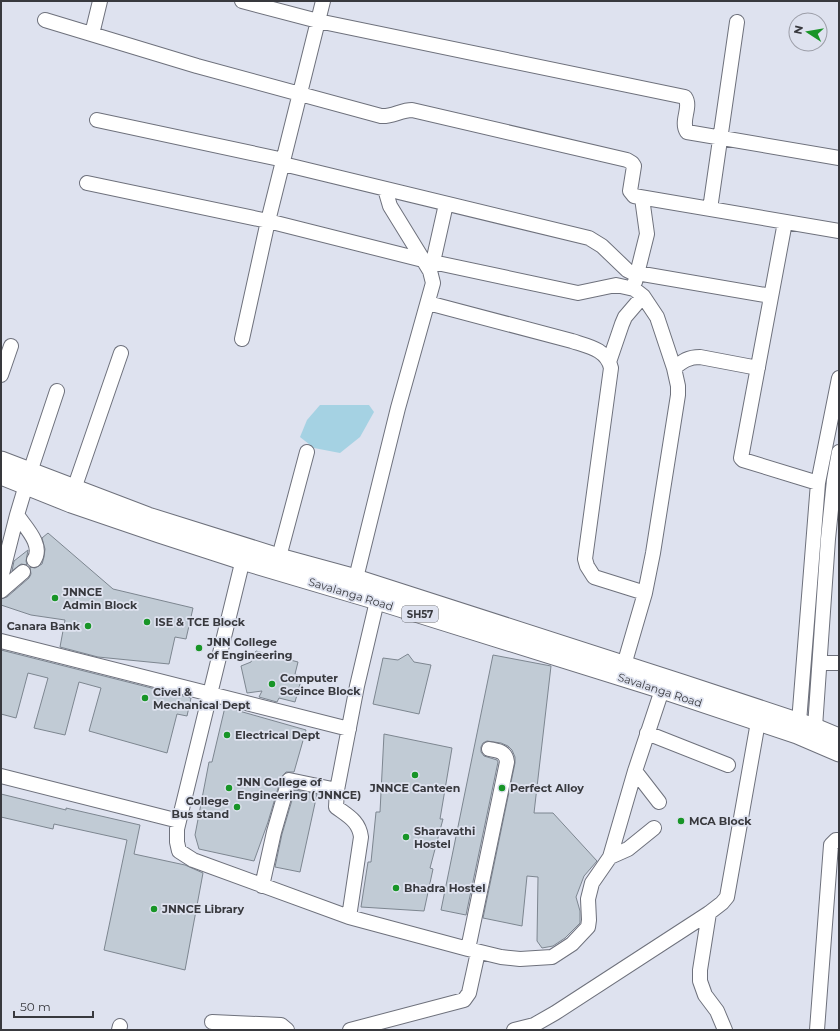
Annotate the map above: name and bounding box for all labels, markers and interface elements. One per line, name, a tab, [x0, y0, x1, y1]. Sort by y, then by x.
north arrow	[788, 12, 828, 52]
text: N	[790, 24, 806, 36]
street label: Savalanga Road	[307, 574, 395, 614]
place label: JNNCE Admin Block	[62, 585, 138, 612]
marker: JNNCE Admin Block	[50, 593, 60, 603]
road number: SH57	[402, 606, 438, 622]
place label: ISE & TCE Block	[155, 615, 246, 629]
marker: ISE & TCE Block	[142, 617, 152, 627]
place label: Canara Bank	[7, 619, 81, 633]
marker: Canara Bank	[83, 621, 93, 631]
place label: JNN College of Engineering	[206, 635, 293, 662]
marker: JNN College of Engineering	[194, 643, 204, 653]
street label: Savalanga Road	[616, 670, 704, 710]
place label: Computer Sceince Block	[280, 671, 361, 698]
marker: Computer Sceince Block	[267, 679, 277, 689]
place label: Civel & Mechanical Dept	[153, 685, 251, 712]
marker: Civel & Mechanical Dept	[140, 693, 150, 703]
place label: Electrical Dept	[235, 728, 320, 742]
marker: Electrical Dept	[222, 730, 232, 740]
marker: JNNCE Canteen	[410, 770, 420, 780]
place label: JNN College of Engineering ( JNNCE)	[236, 775, 361, 802]
place label: JNNCE Canteen	[369, 781, 460, 795]
place label: Perfect Alloy	[510, 781, 584, 795]
marker: JNN College of Engineering ( JNNCE)	[224, 783, 234, 793]
marker: Perfect Alloy	[497, 783, 507, 793]
place label: College Bus stand	[172, 794, 229, 821]
marker: College Bus stand	[232, 802, 242, 812]
place label: MCA Block	[689, 814, 752, 828]
marker: MCA Block	[676, 816, 686, 826]
place label: Sharavathi Hostel	[414, 824, 475, 851]
marker: Sharavathi Hostel	[401, 832, 411, 842]
place label: Bhadra Hostel	[404, 881, 485, 895]
marker: Bhadra Hostel	[391, 883, 401, 893]
place label: JNNCE Library	[161, 902, 245, 916]
marker: JNNCE Library	[149, 904, 159, 914]
scale bar	[14, 993, 93, 1019]
text: 50 m	[20, 999, 51, 1014]

